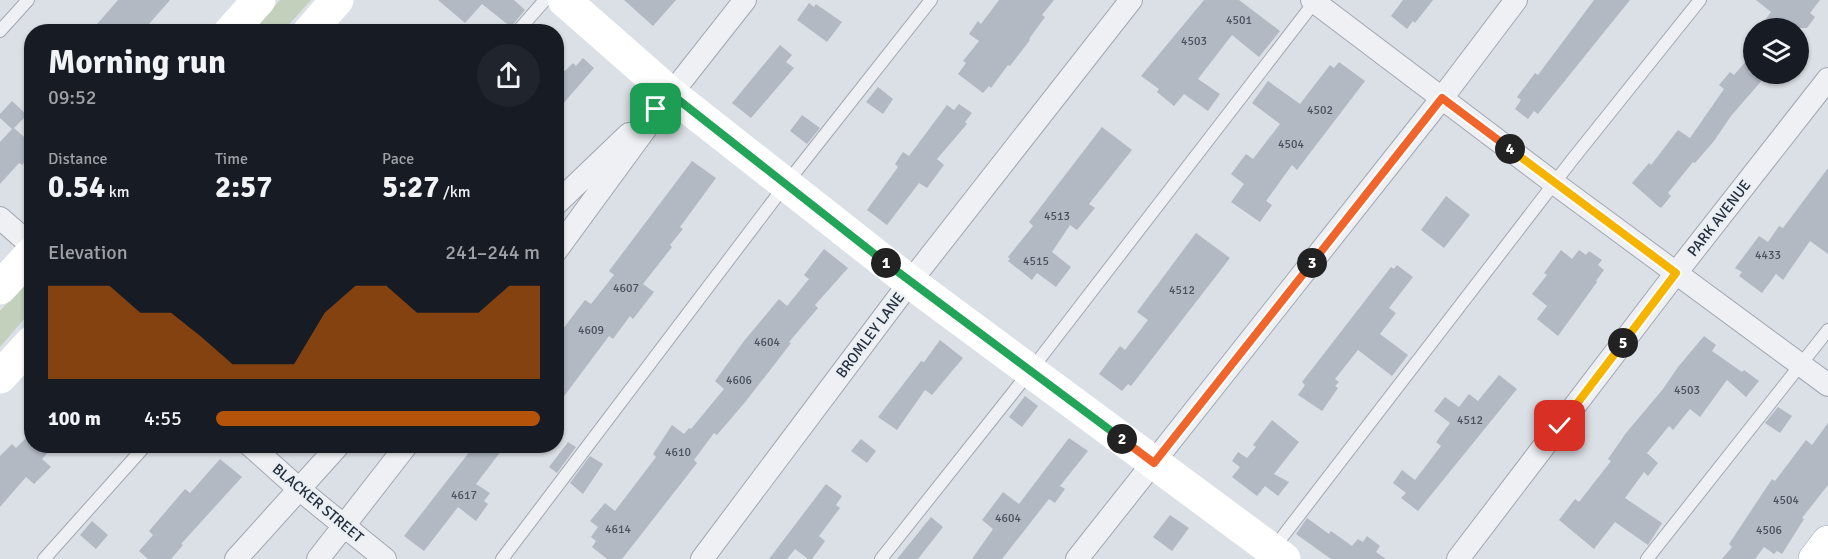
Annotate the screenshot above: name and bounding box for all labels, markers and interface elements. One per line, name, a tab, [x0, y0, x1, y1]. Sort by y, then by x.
house number: 4501	[1226, 13, 1252, 28]
map controls	[1743, 18, 1809, 84]
button: layers	[1743, 18, 1809, 84]
house number: 4503	[1181, 34, 1207, 49]
text: Morning run	[48, 42, 226, 83]
button: share	[477, 44, 540, 107]
pin	[630, 83, 681, 134]
text: 09:52	[48, 85, 97, 110]
icon: arrive	[639, 92, 672, 125]
house number: 4502	[1307, 103, 1333, 118]
pin: 4	[1495, 134, 1525, 164]
house number: 4504	[1278, 137, 1304, 152]
text: 4	[1506, 139, 1514, 159]
text: Distance	[48, 149, 108, 169]
text: Time	[215, 149, 248, 169]
text: Pace	[382, 149, 414, 169]
text: 0.54	[48, 169, 105, 206]
text: 2:57	[215, 169, 272, 206]
text: 5:27	[382, 169, 439, 206]
street label: PARK AVENUE	[1684, 176, 1754, 260]
text: km	[105, 182, 130, 202]
text: /km	[439, 182, 471, 202]
house number: 4513	[1044, 209, 1070, 224]
text: Elevation	[48, 240, 128, 265]
text: 241–244 m	[445, 240, 540, 265]
pin: 1	[871, 248, 901, 278]
pin: 3	[1297, 248, 1327, 278]
house number: 4433	[1755, 248, 1781, 263]
text: 1	[882, 253, 890, 273]
text: 3	[1308, 253, 1316, 273]
house number: 4515	[1023, 254, 1049, 269]
house number: 4607	[613, 281, 639, 296]
house number: 4512	[1169, 283, 1195, 298]
street label: BROMLEY LANE	[832, 289, 908, 381]
house number: 4609	[578, 323, 604, 338]
pin: 5	[1608, 328, 1638, 358]
text: 5	[1619, 333, 1627, 353]
house number: 4604	[754, 335, 780, 350]
house number: 4606	[726, 373, 752, 388]
house number: 4503	[1674, 383, 1700, 398]
pin	[1534, 400, 1585, 451]
text: 100 m	[48, 406, 101, 431]
text: 4:55	[144, 406, 182, 431]
icon: check	[1543, 409, 1576, 442]
house number: 4512	[1457, 413, 1483, 428]
pin: 2	[1107, 424, 1137, 454]
text: 2	[1118, 429, 1126, 449]
house number: 4610	[665, 445, 691, 460]
street label: BLACKER STREET	[269, 460, 368, 547]
house number: 4617	[451, 488, 477, 503]
house number: 4504	[1773, 493, 1799, 508]
house number: 4604	[995, 511, 1021, 526]
house number: 4614	[605, 522, 631, 537]
house number: 4506	[1756, 523, 1782, 538]

